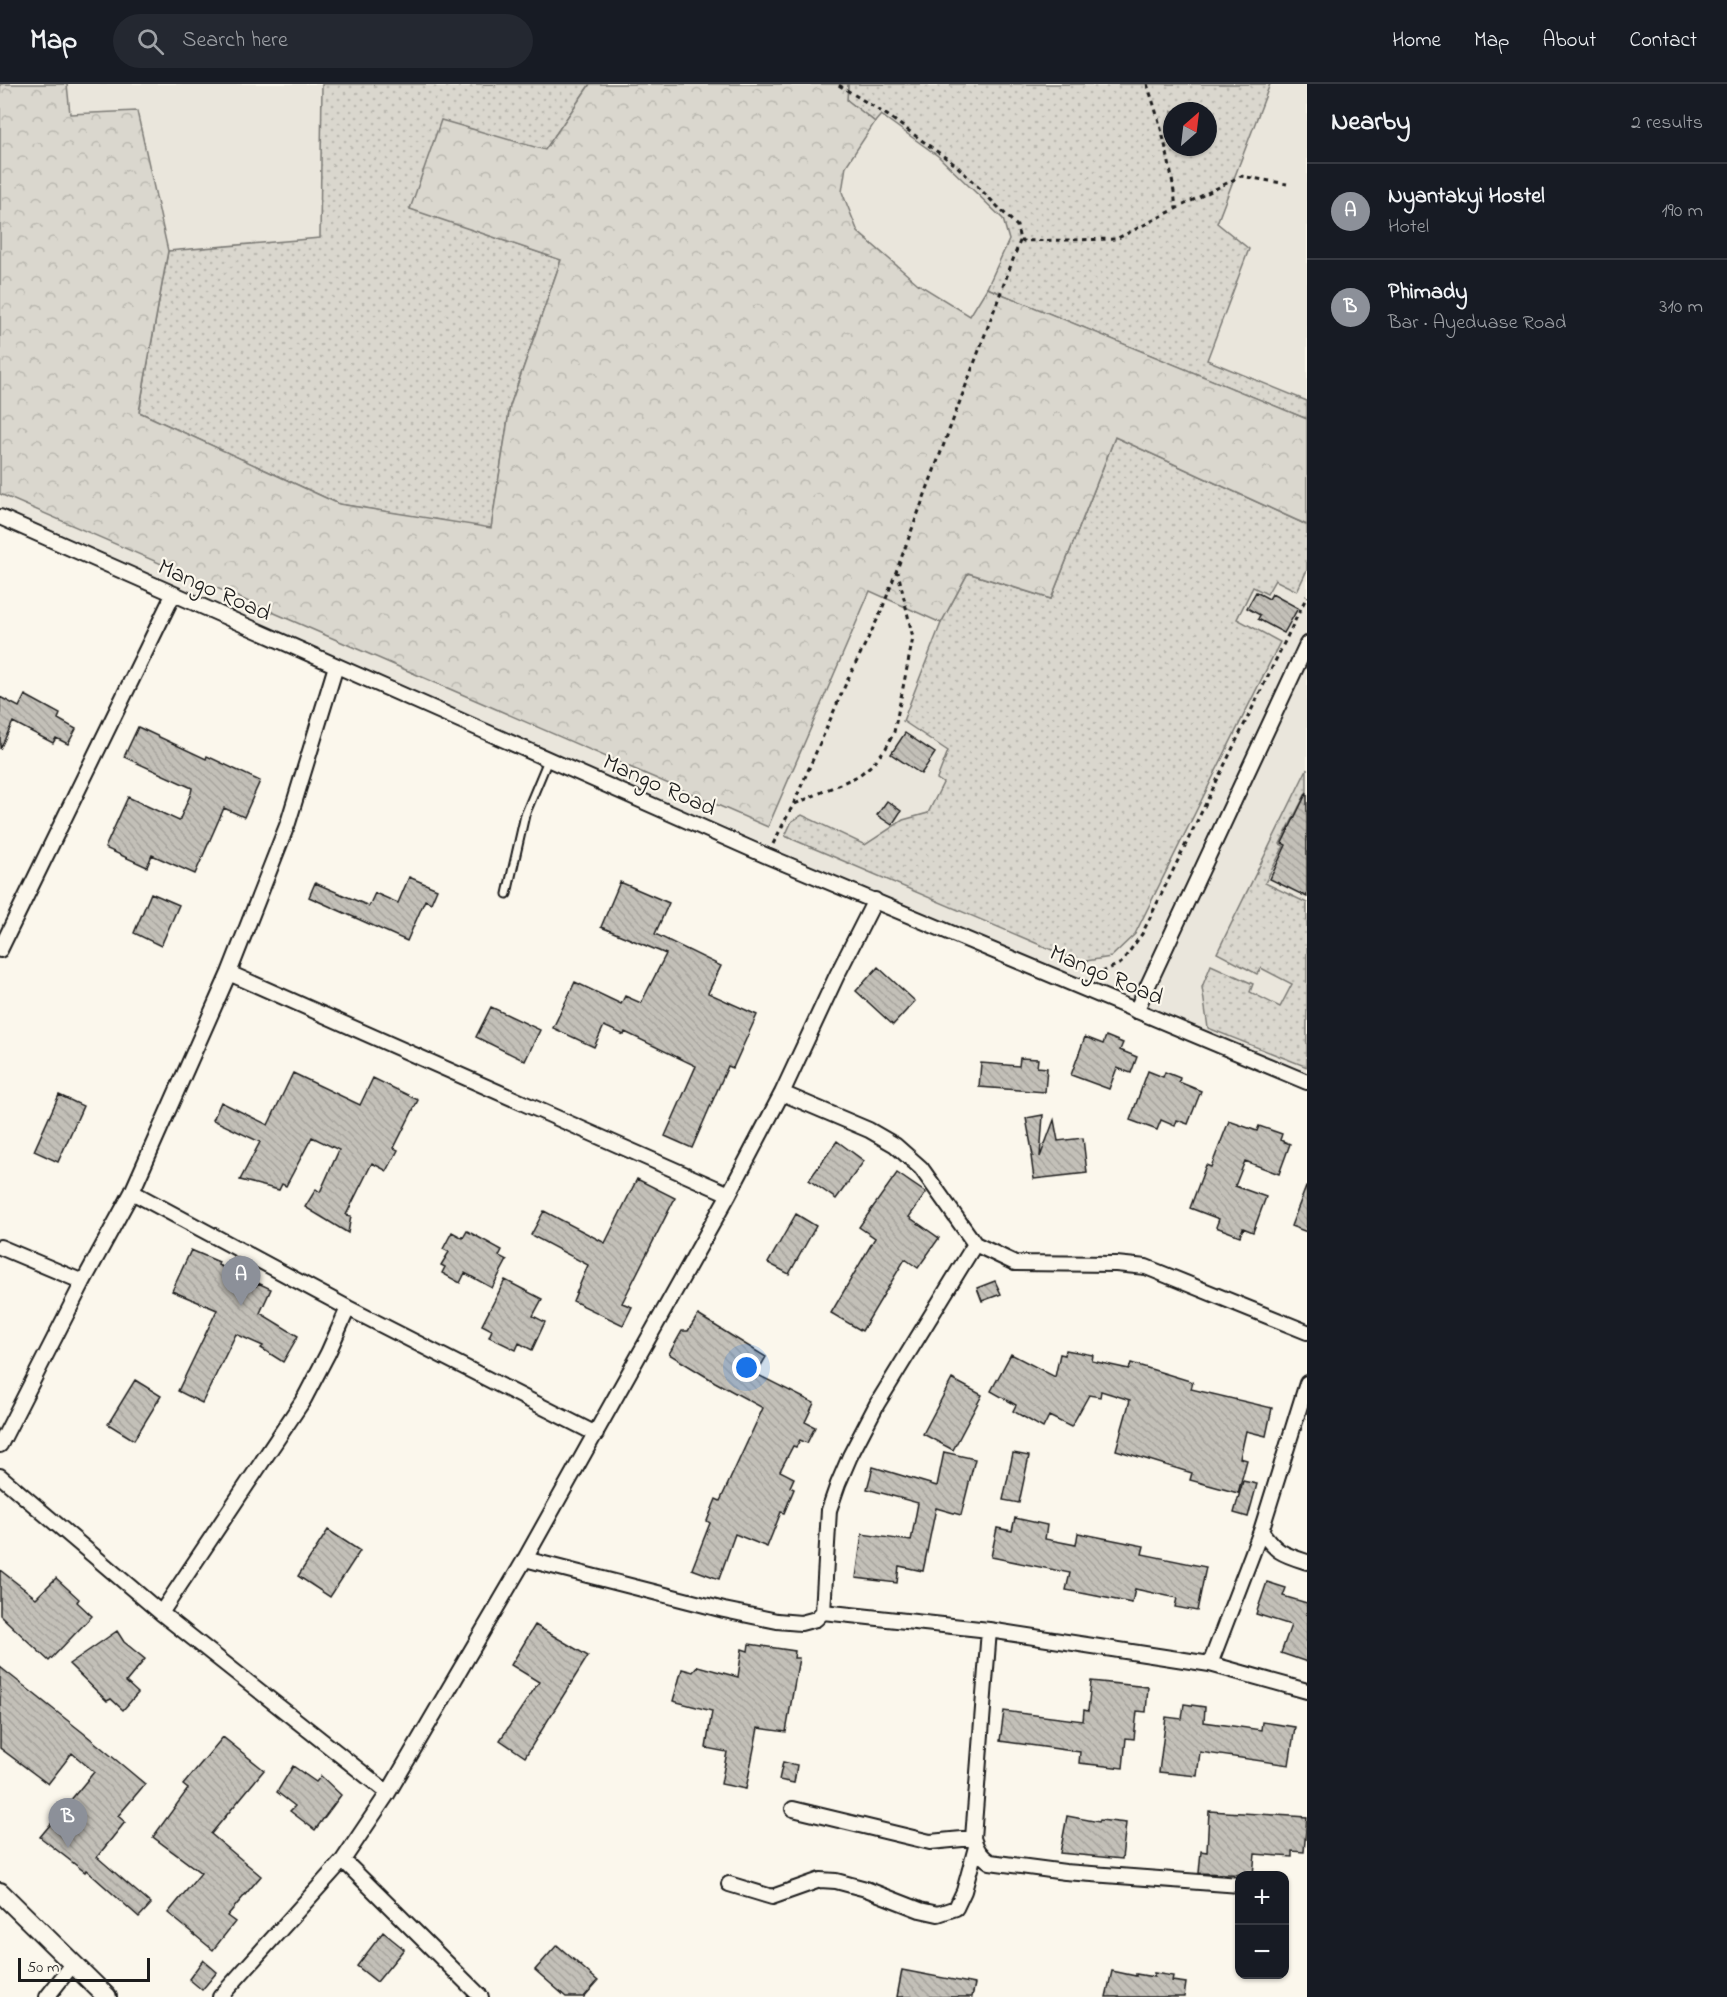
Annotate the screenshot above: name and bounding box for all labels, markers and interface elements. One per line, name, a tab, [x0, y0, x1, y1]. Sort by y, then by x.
search box	[113, 14, 533, 68]
text: Map	[30, 21, 77, 62]
icon: search	[134, 25, 167, 58]
text: Search here	[182, 25, 288, 57]
text: Home	[1392, 26, 1441, 56]
text: Map	[1474, 26, 1509, 56]
text: About	[1542, 26, 1596, 56]
text: Contact	[1629, 26, 1697, 56]
north arrow	[1163, 102, 1217, 156]
text: Nearby	[1331, 104, 1410, 142]
text: 2 results	[1631, 109, 1703, 138]
text: Nyantakyi Hostel	[1388, 181, 1545, 213]
text: A	[1344, 197, 1357, 226]
text: 190 m	[1661, 197, 1703, 226]
text: Hotel	[1388, 213, 1429, 242]
text: Phimady	[1388, 277, 1467, 309]
text: B	[1344, 293, 1357, 322]
text: 310 m	[1659, 293, 1703, 322]
text: Bar · Ayeduase Road	[1388, 309, 1566, 338]
street label: Mango Road	[152, 551, 277, 632]
street label: Mango Road	[597, 746, 722, 827]
street label: Mango Road	[1044, 937, 1169, 1016]
pin: A	[222, 1256, 260, 1306]
your location	[732, 1353, 761, 1382]
pin: B	[48, 1798, 88, 1848]
map controls	[1235, 1871, 1289, 1979]
button: +	[1235, 1871, 1289, 1925]
button: −	[1235, 1925, 1289, 1979]
scale bar	[18, 1955, 150, 1982]
text: 50 m	[27, 1956, 59, 1980]

